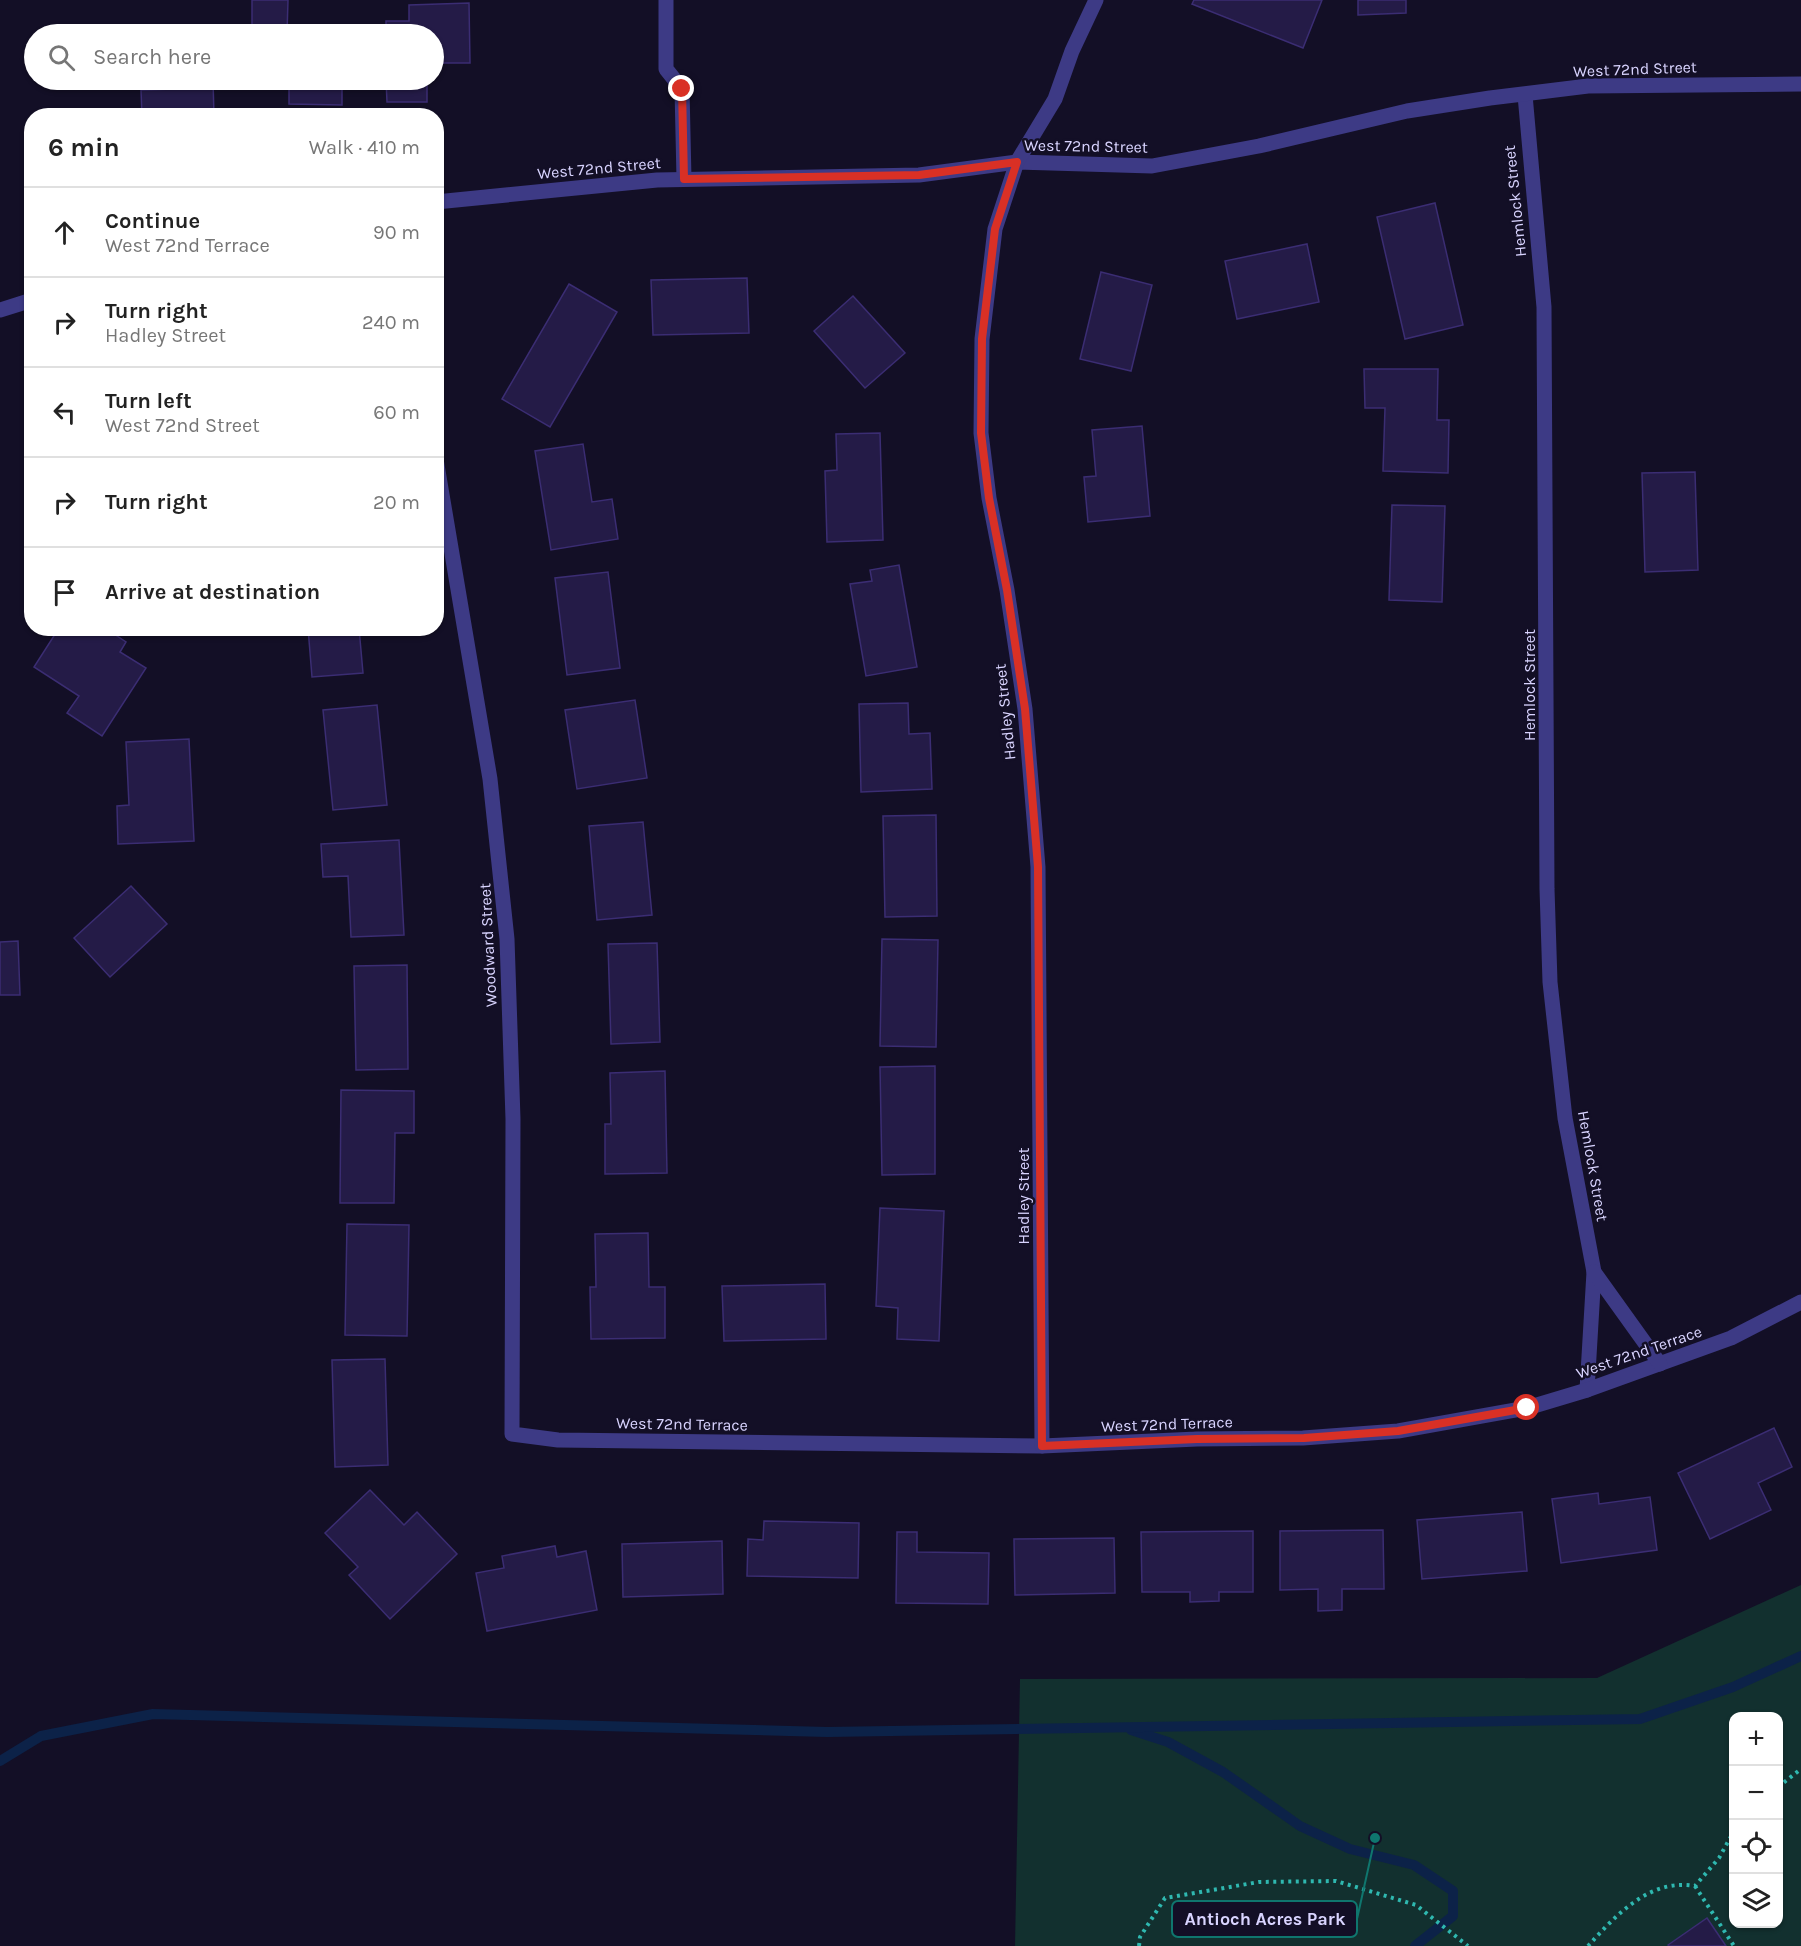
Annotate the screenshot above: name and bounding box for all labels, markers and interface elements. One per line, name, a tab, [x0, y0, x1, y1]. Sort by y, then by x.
search box	[24, 24, 444, 90]
icon: search	[45, 41, 78, 74]
text: Search here	[93, 44, 211, 70]
street label: West 72nd Street	[1573, 57, 1697, 81]
route end	[668, 75, 694, 101]
text: 6 min	[48, 132, 120, 163]
street label: West 72nd Street	[1024, 135, 1148, 157]
text: Walk · 410 m	[309, 136, 420, 159]
street label: Hemlock Street	[1500, 144, 1530, 258]
street label: West 72nd Street	[536, 153, 662, 183]
text: Continue	[105, 208, 200, 234]
icon: ahead	[48, 216, 81, 249]
text: 90 m	[373, 221, 420, 244]
text: West 72nd Terrace	[105, 234, 270, 257]
text: Turn right	[105, 298, 208, 324]
icon: right	[48, 306, 81, 339]
text: 240 m	[362, 311, 420, 334]
text: Hadley Street	[105, 324, 226, 347]
text: Turn left	[105, 388, 192, 414]
icon: left	[48, 396, 81, 429]
text: 60 m	[373, 401, 420, 424]
text: West 72nd Street	[105, 414, 260, 437]
icon: right	[48, 486, 81, 519]
text: Turn right	[105, 489, 208, 515]
text: 20 m	[373, 491, 420, 514]
icon: arrive	[48, 576, 81, 609]
text: Arrive at destination	[105, 579, 320, 605]
street label: Hemlock Street	[1520, 629, 1539, 741]
street label: Hadley Street	[990, 663, 1020, 761]
street label: Woodward Street	[475, 883, 501, 1007]
street label: Hemlock Street	[1574, 1109, 1612, 1223]
street label: Hadley Street	[1014, 1148, 1033, 1244]
street label: West 72nd Terrace	[1574, 1322, 1704, 1382]
route start	[1513, 1394, 1539, 1420]
street label: West 72nd Terrace	[1101, 1412, 1233, 1436]
street label: West 72nd Terrace	[616, 1413, 748, 1435]
map controls	[1729, 1712, 1783, 1928]
button: +	[1729, 1712, 1783, 1766]
button: −	[1729, 1766, 1783, 1820]
button: locate	[1729, 1820, 1783, 1874]
button: layers	[1729, 1874, 1783, 1928]
callout: Antioch Acres Park	[1172, 1901, 1357, 1937]
text: Antioch Acres Park	[1184, 1908, 1346, 1930]

